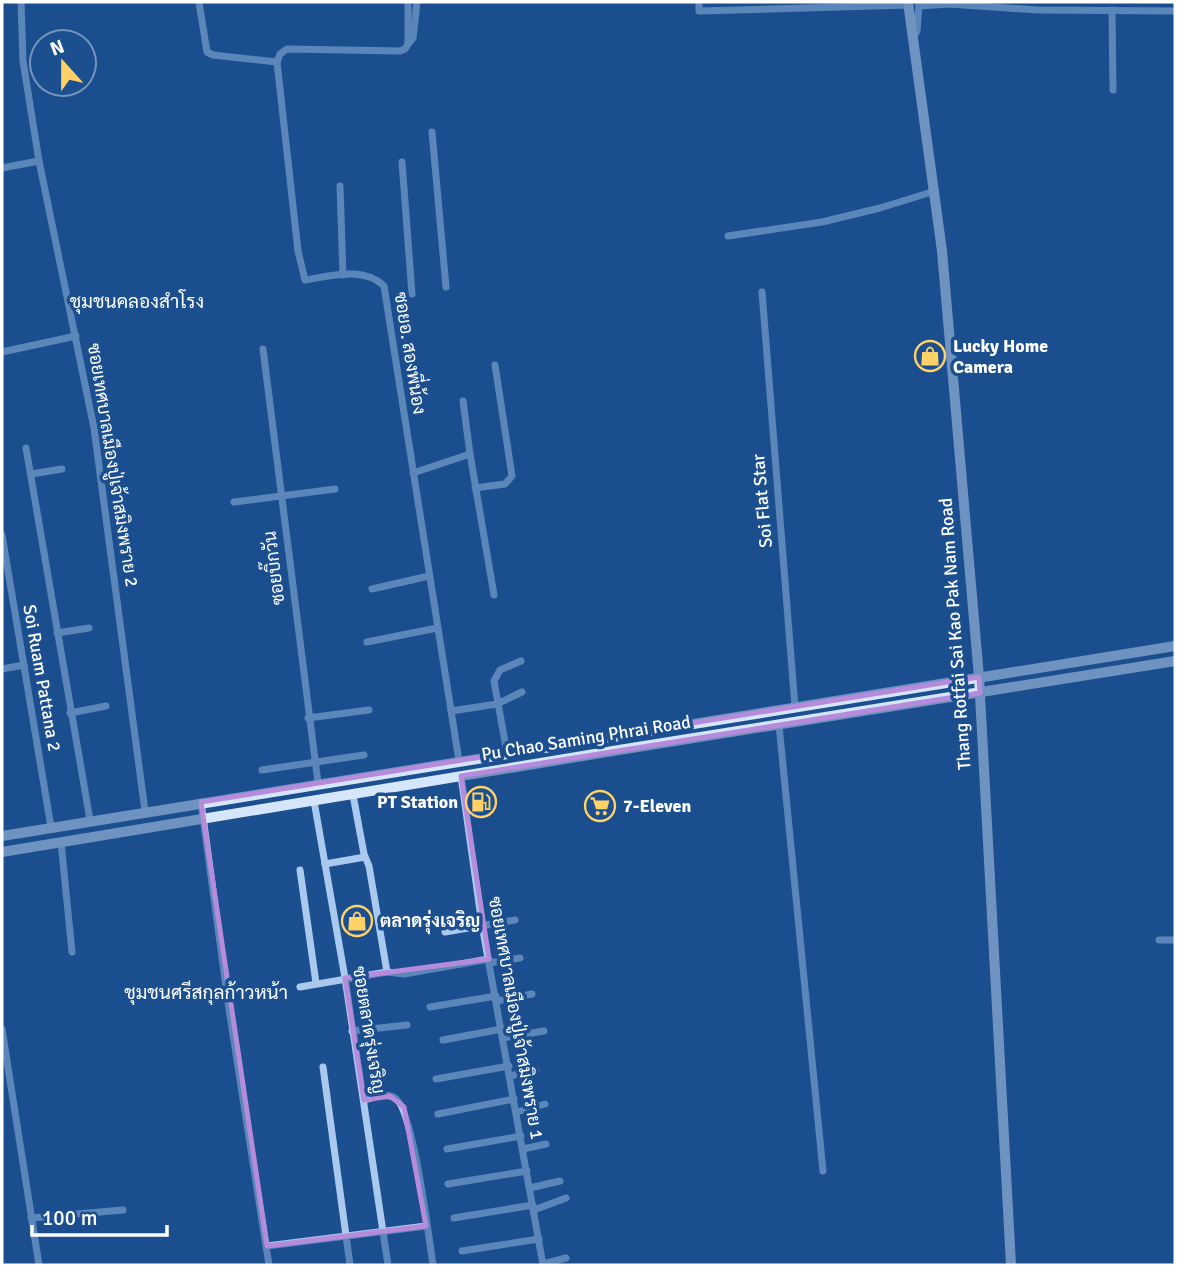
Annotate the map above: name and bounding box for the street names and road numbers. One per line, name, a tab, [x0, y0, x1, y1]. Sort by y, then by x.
street label: ซอยอ. สองพี่น้อง	[389, 289, 435, 416]
street label: ซอยเทศบาลเมืองปู่เจ้าสมิงพราย 2	[81, 341, 144, 589]
street label: Soi Flat Star	[747, 453, 777, 549]
street label: Thang Rotfai Sai Kao Pak Nam Road	[935, 497, 975, 771]
street label: ซอยบิ๊กวัน	[253, 530, 289, 607]
street label: Soi Ruam Pattana 2	[18, 603, 66, 753]
street label: Pu Chao Saming Phrai Road	[480, 711, 692, 765]
street label: ซอยเทศบาลเมืองปู่เจ้าสมิงพราย 1	[482, 895, 549, 1142]
street label: ซอยตลาดรุ่งเจริญ	[347, 965, 391, 1095]

